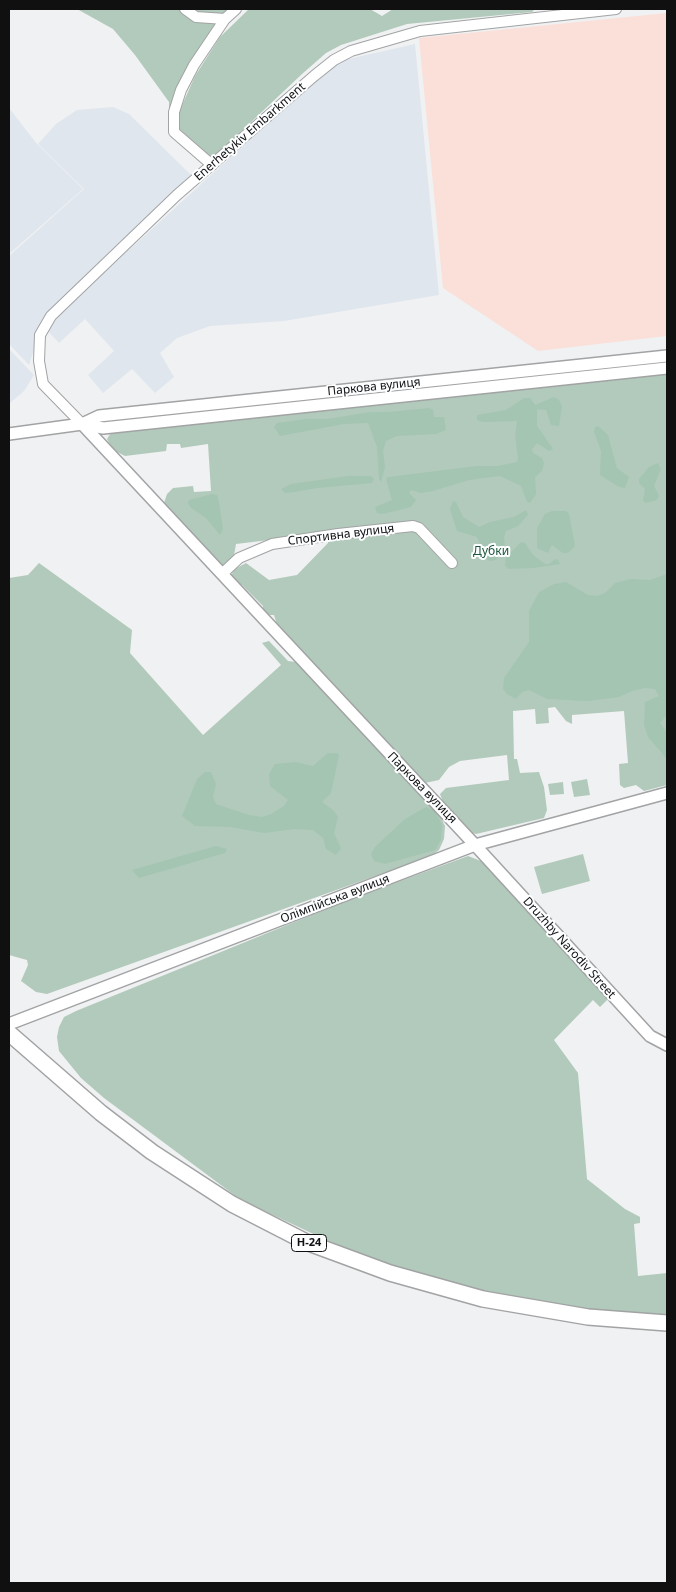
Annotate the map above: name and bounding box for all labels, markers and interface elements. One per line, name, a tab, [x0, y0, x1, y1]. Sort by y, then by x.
street label: Enerhetykiv Embarkment	[192, 80, 308, 184]
street label: Паркова вулиця	[327, 375, 421, 399]
street label: Спортивна вулиця	[287, 521, 395, 549]
park label: Дубки	[473, 545, 509, 559]
street label: Паркова вулиця	[384, 749, 460, 827]
street label: Олімпійська вулиця	[279, 872, 391, 926]
street label: Druzhby Narodiv Street	[520, 894, 618, 1002]
road number: Н-24	[292, 1234, 326, 1252]

